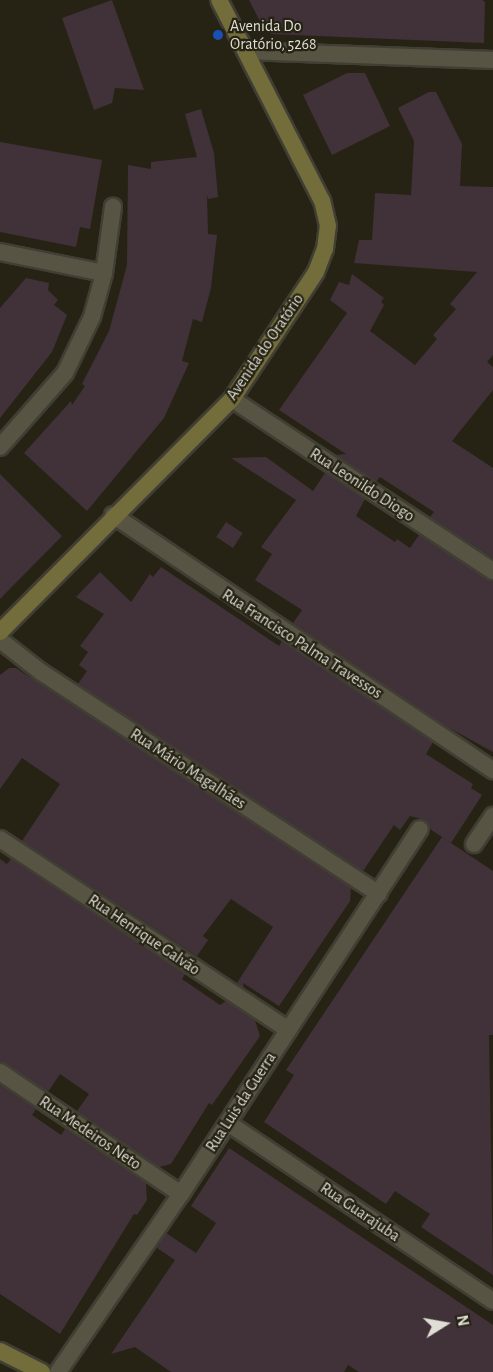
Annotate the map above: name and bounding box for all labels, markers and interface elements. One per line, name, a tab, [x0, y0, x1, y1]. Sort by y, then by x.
place label: Avenida Do Oratório, 5268	[230, 16, 317, 54]
marker: Avenida Do Oratório, 5268	[211, 28, 225, 42]
street label: Avenida do Oratório	[222, 290, 308, 404]
street label: Rua Leonildo Diogo	[306, 444, 418, 526]
street label: Rua Francisco Palma Travessos	[218, 585, 386, 703]
street label: Rua Mário Magalhães	[127, 725, 249, 813]
street label: Rua Henrique Galvão	[84, 890, 204, 980]
street label: Rua Luis da Guerra	[202, 1049, 280, 1155]
street label: Rua Medeiros Neto	[36, 1092, 144, 1174]
street label: Rua Guarajuba	[317, 1178, 403, 1246]
north arrow	[415, 1294, 475, 1354]
text: N	[454, 1314, 472, 1328]

